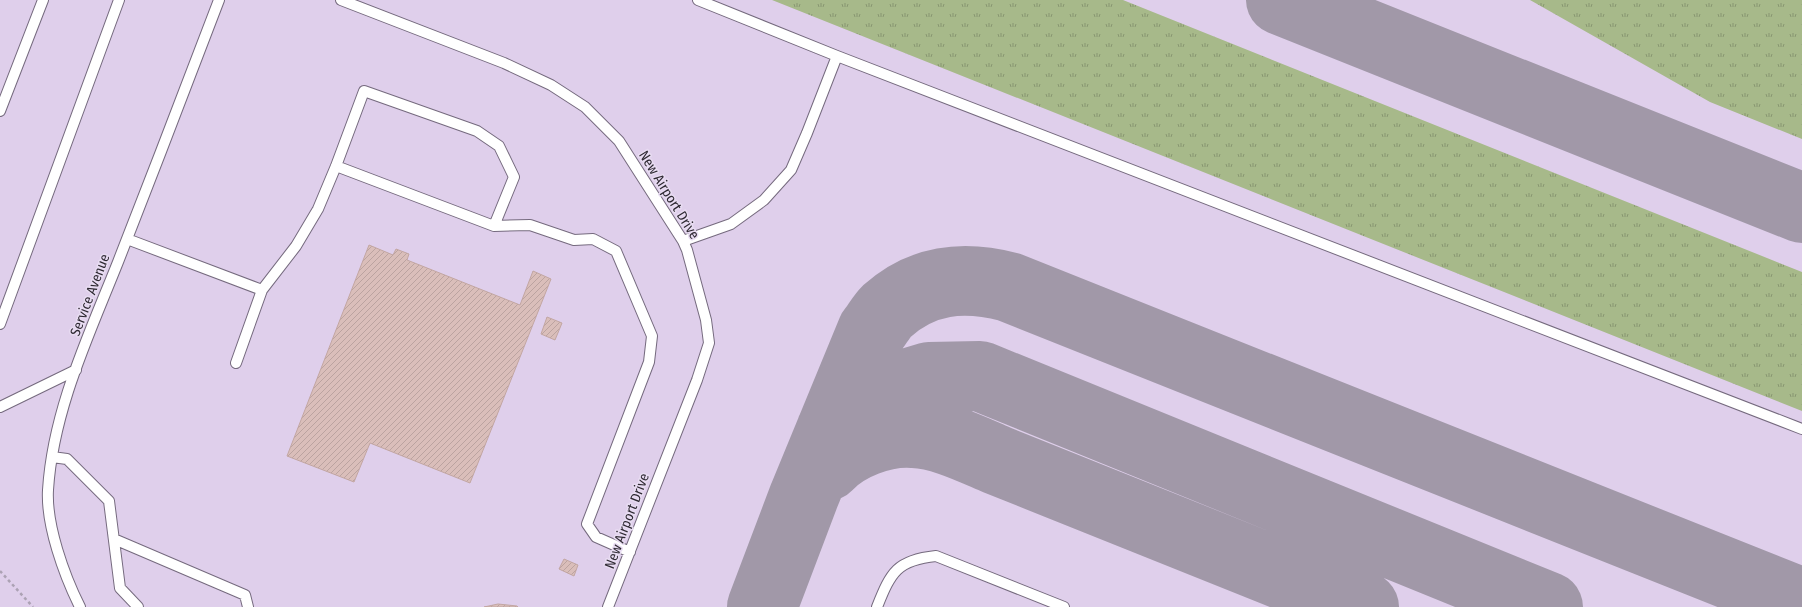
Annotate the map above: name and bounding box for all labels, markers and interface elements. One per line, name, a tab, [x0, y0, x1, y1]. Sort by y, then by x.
street label: New Airport Drive	[635, 148, 703, 242]
street label: Service Avenue	[67, 252, 113, 338]
street label: New Airport Drive	[601, 471, 653, 571]

